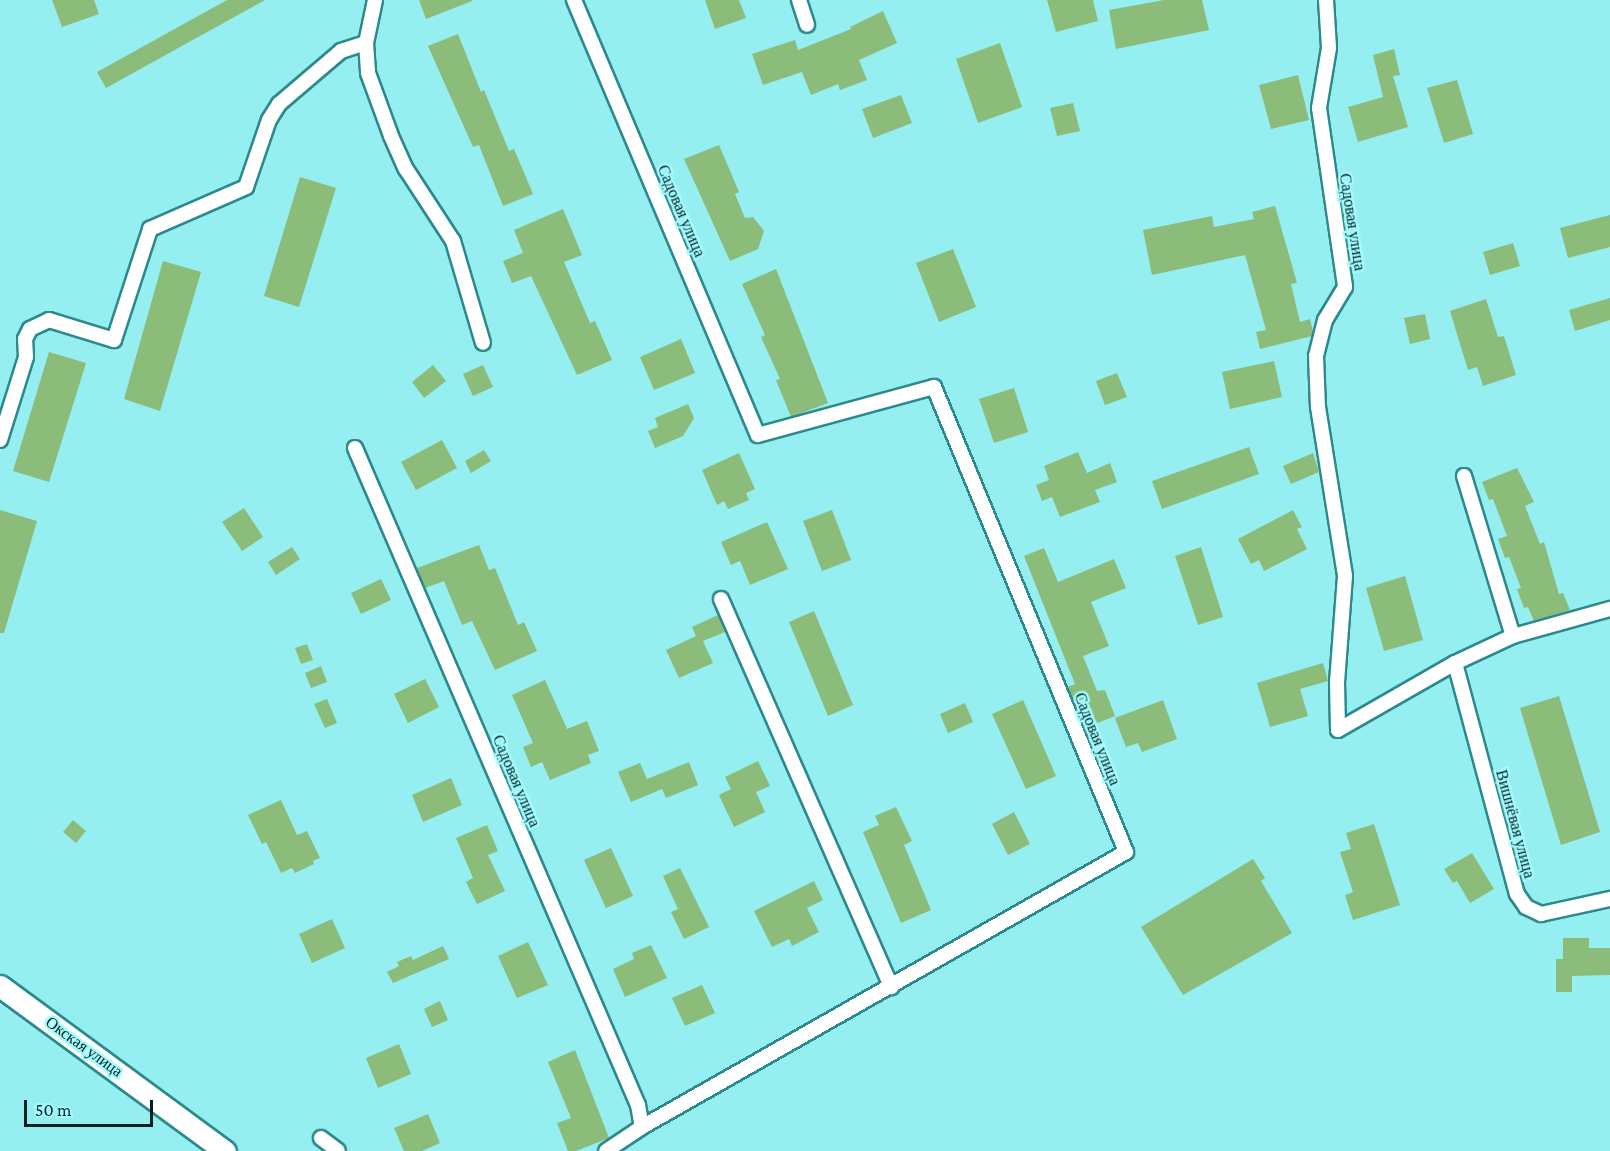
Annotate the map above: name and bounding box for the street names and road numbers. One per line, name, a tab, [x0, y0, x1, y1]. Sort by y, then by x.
street label: Садовая улица	[653, 162, 709, 260]
street label: Садовая улица	[1335, 172, 1369, 272]
street label: Садовая улица	[1070, 690, 1124, 788]
street label: Садовая улица	[488, 732, 544, 830]
street label: Вишнёвая улица	[1491, 768, 1539, 880]
street label: Окская улица	[42, 1013, 126, 1081]

